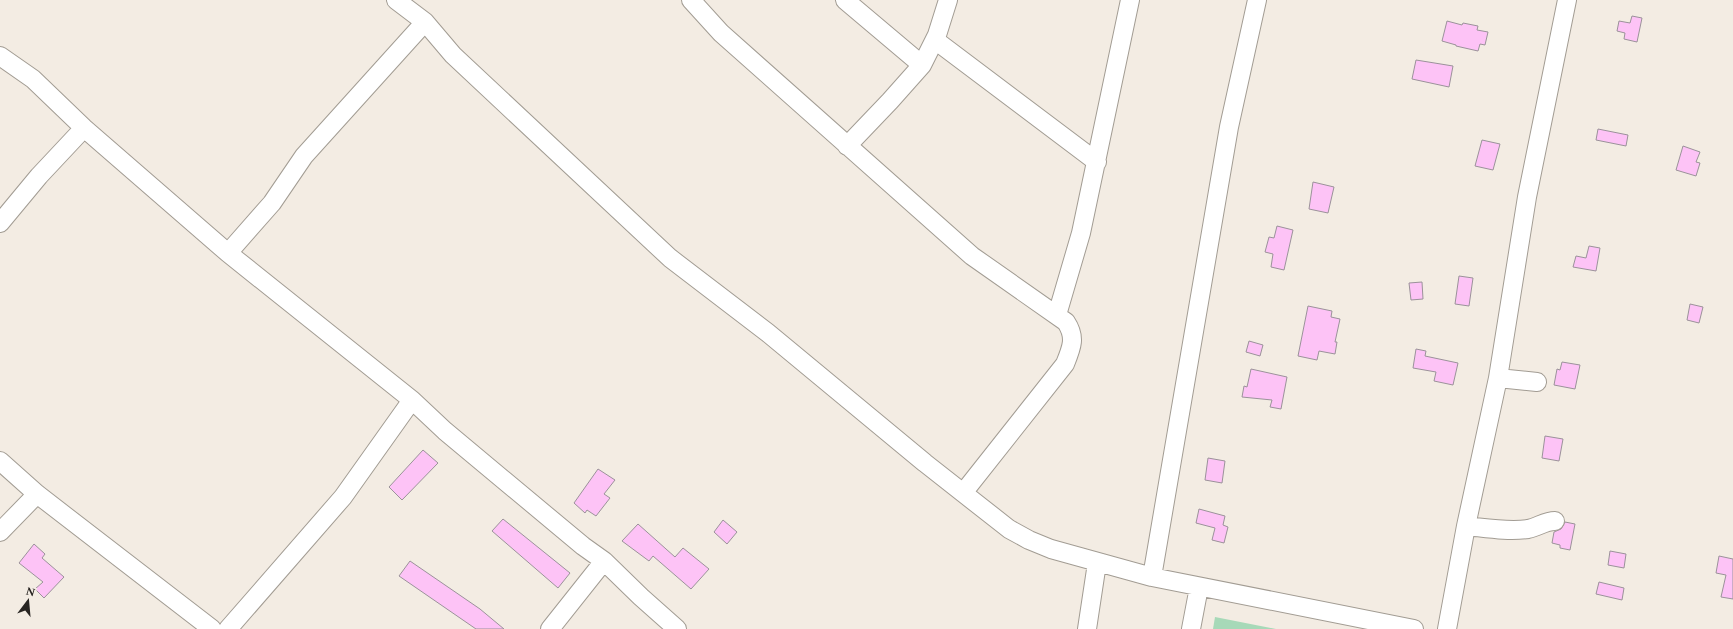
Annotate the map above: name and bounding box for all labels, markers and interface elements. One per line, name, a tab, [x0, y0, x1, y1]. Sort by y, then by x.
north arrow	[8, 581, 48, 621]
text: N	[24, 582, 37, 601]

